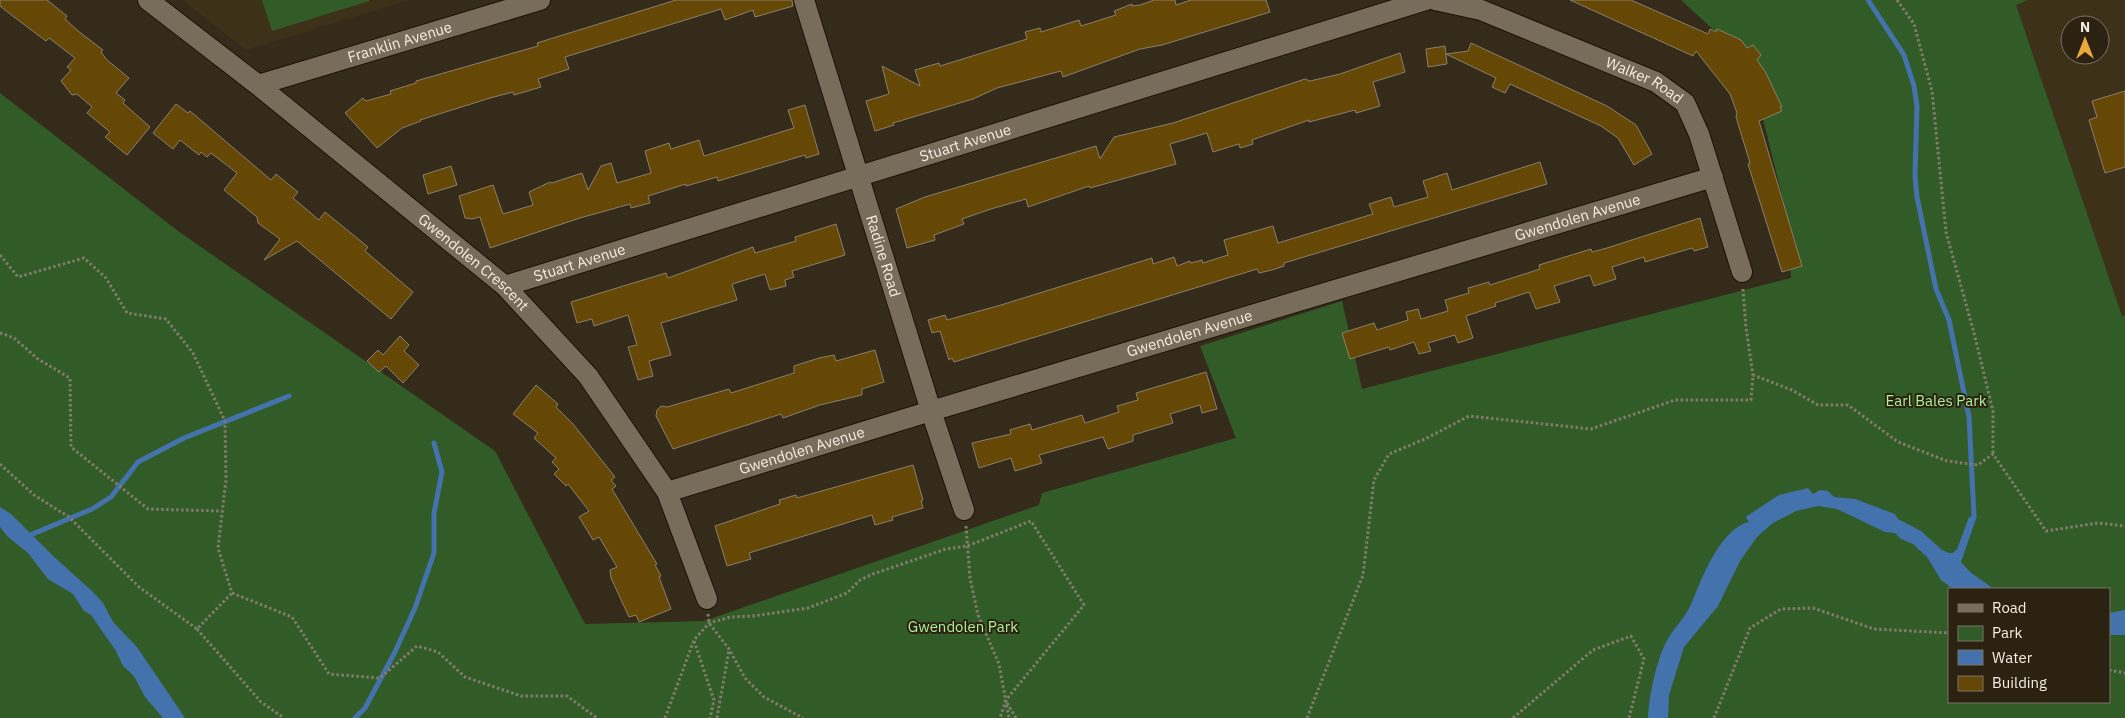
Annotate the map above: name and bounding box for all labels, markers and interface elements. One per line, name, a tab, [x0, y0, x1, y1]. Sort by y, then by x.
north arrow	[2060, 15, 2110, 65]
street label: Franklin Avenue	[345, 17, 454, 67]
text: N	[2080, 18, 2090, 36]
street label: Walker Road	[1603, 52, 1687, 108]
street label: Stuart Avenue	[917, 119, 1013, 166]
street label: Gwendolen Avenue	[1512, 189, 1643, 245]
street label: Gwendolen Crescent	[414, 209, 533, 315]
street label: Radine Road	[862, 213, 905, 299]
street label: Stuart Avenue	[531, 239, 628, 286]
street label: Gwendolen Avenue	[1124, 305, 1255, 361]
park label: Earl Bales Park	[1885, 391, 1987, 410]
street label: Gwendolen Avenue	[737, 422, 867, 478]
legend	[1948, 588, 2110, 703]
text: Road	[1992, 598, 2027, 617]
park label: Gwendolen Park	[908, 617, 1018, 636]
text: Park	[1992, 623, 2022, 642]
text: Water	[1992, 648, 2033, 667]
text: Building	[1992, 673, 2047, 692]

